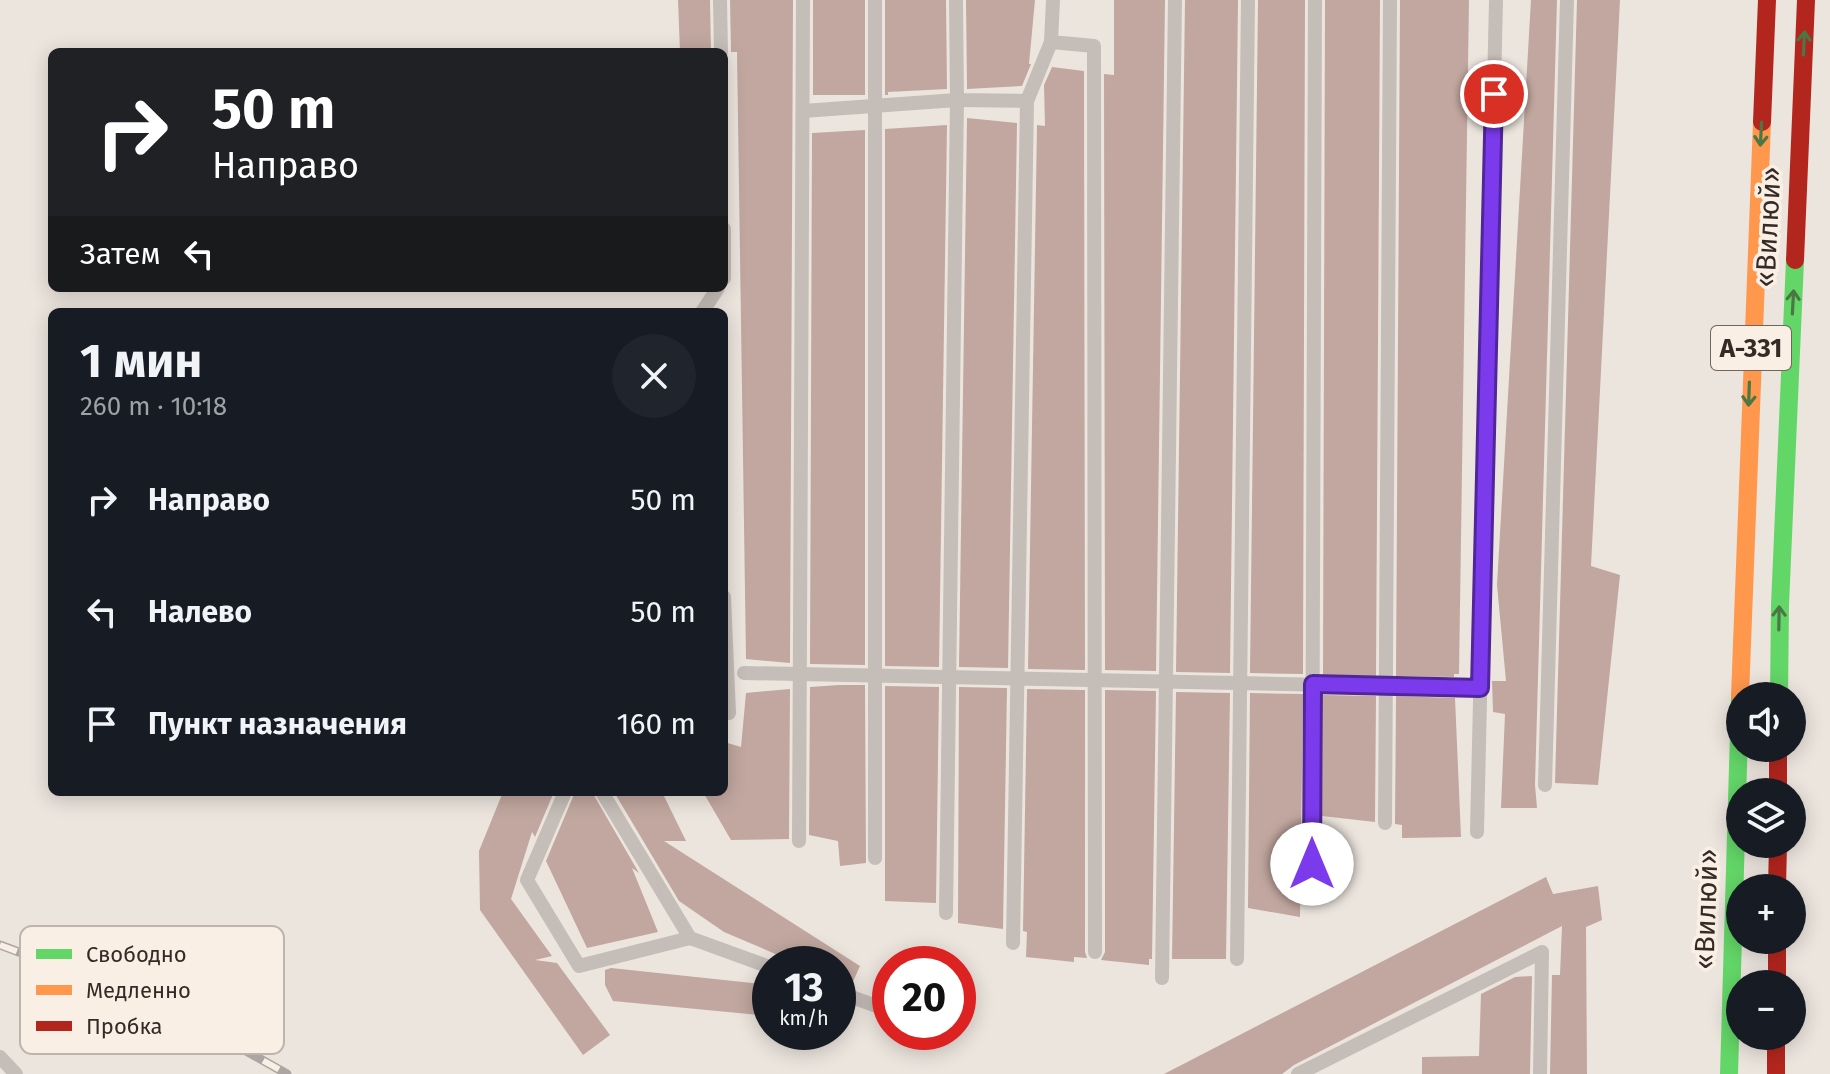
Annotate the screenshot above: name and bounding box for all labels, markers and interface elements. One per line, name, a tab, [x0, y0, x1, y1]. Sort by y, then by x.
one-way arrow	[1797, 30, 1812, 57]
pin	[1460, 60, 1528, 128]
icon: arrive	[1472, 72, 1516, 116]
text: 50 m	[212, 76, 335, 143]
icon: right	[80, 80, 184, 184]
one-way arrow	[1753, 120, 1768, 147]
text: Направо	[212, 144, 359, 188]
street label: «Вилюй»	[1748, 166, 1788, 288]
icon: left	[177, 232, 221, 276]
text: Затем	[80, 236, 161, 272]
one-way arrow	[1786, 289, 1801, 316]
road number: А-331	[1711, 326, 1791, 370]
text: 1 мин	[80, 332, 202, 390]
button: close	[612, 334, 696, 418]
one-way arrow	[1742, 380, 1757, 407]
text: 260 m · 10:18	[80, 391, 227, 422]
icon: right	[80, 478, 124, 522]
text: Направо	[148, 482, 270, 518]
text: 50 m	[631, 482, 696, 518]
icon: left	[80, 590, 124, 634]
text: Налево	[148, 594, 252, 630]
text: 50 m	[631, 594, 696, 630]
one-way arrow	[1772, 605, 1787, 632]
map controls	[1726, 682, 1806, 1050]
button: sound	[1726, 682, 1806, 762]
icon: arrive	[80, 702, 124, 746]
text: Пункт назначения	[148, 706, 407, 742]
text: 160 m	[617, 706, 696, 742]
button: layers	[1726, 778, 1806, 858]
position arrow	[1270, 822, 1354, 906]
street label: «Вилюй»	[1687, 848, 1725, 970]
button: +	[1726, 874, 1806, 954]
legend	[20, 926, 284, 1054]
text: Свободно	[86, 941, 187, 968]
speed limit sign: 20	[872, 946, 976, 1050]
text: 13	[784, 964, 824, 1012]
button: −	[1726, 970, 1806, 1050]
text: Медленно	[86, 977, 191, 1004]
text: km/h	[779, 1006, 829, 1030]
text: Пробка	[86, 1013, 163, 1040]

